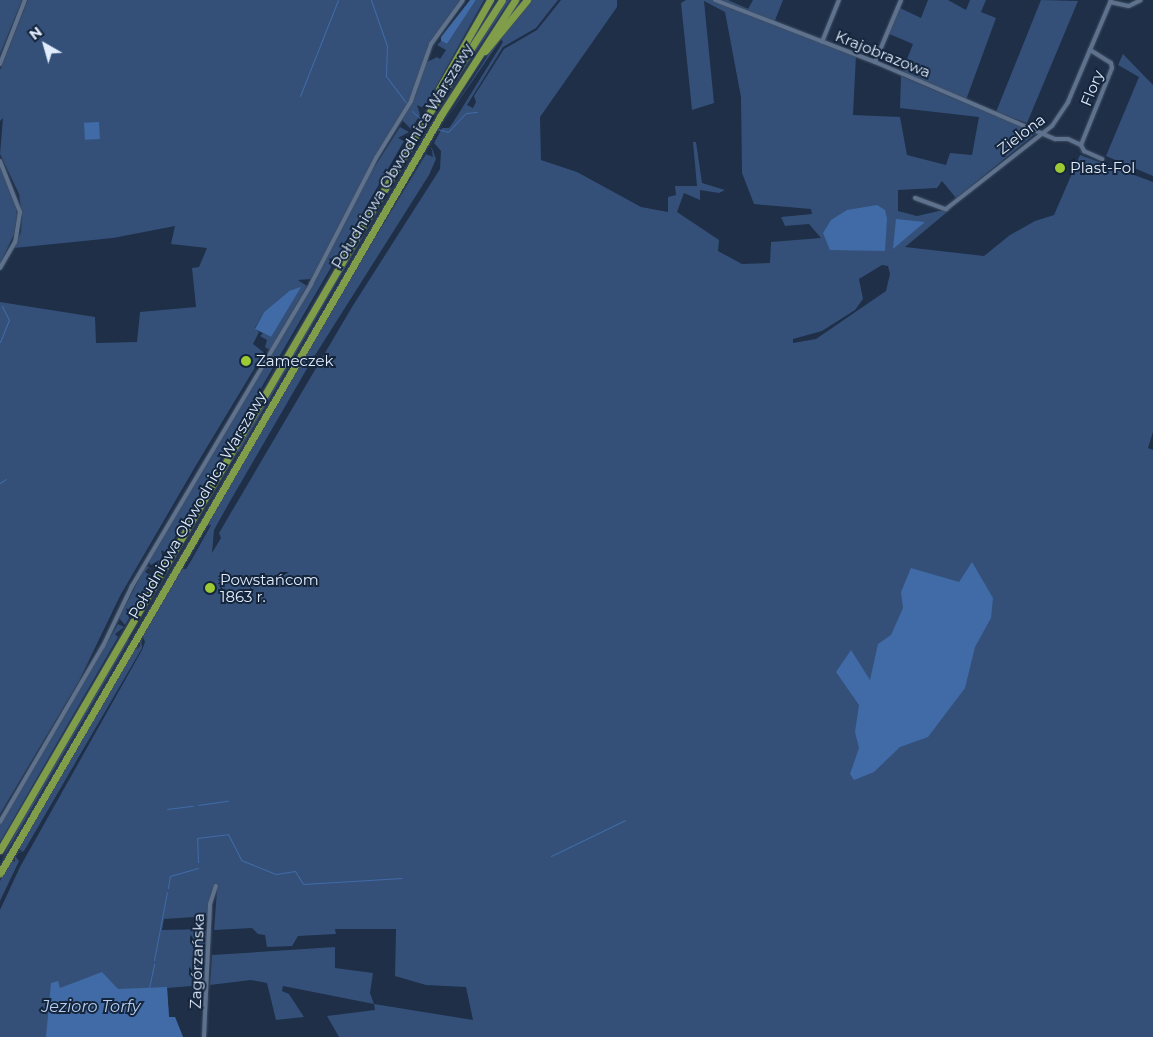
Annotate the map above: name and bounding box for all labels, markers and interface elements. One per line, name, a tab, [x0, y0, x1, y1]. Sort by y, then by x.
north arrow	[20, 20, 70, 70]
text: N	[26, 23, 46, 44]
street label: Krajobrazowa	[833, 27, 933, 81]
street label: Południowa Obwodnica Warszawy	[327, 40, 477, 272]
street label: Flory	[1077, 67, 1107, 109]
street label: Zielona	[994, 110, 1048, 158]
place label: Plast-Fol	[1070, 159, 1135, 177]
marker: Plast-Fol	[1054, 162, 1066, 174]
place label: Zameczek	[256, 352, 333, 370]
marker: Zameczek	[240, 355, 252, 367]
street label: Południowa Obwodnica Warszawy	[124, 388, 270, 622]
place label: Powstańcom 1863 r.	[220, 570, 319, 605]
marker: Powstańcom 1863 r.	[204, 582, 216, 594]
street label: Zagórzańska	[186, 913, 208, 1009]
water label: Jezioro Torfy	[41, 997, 141, 1017]

